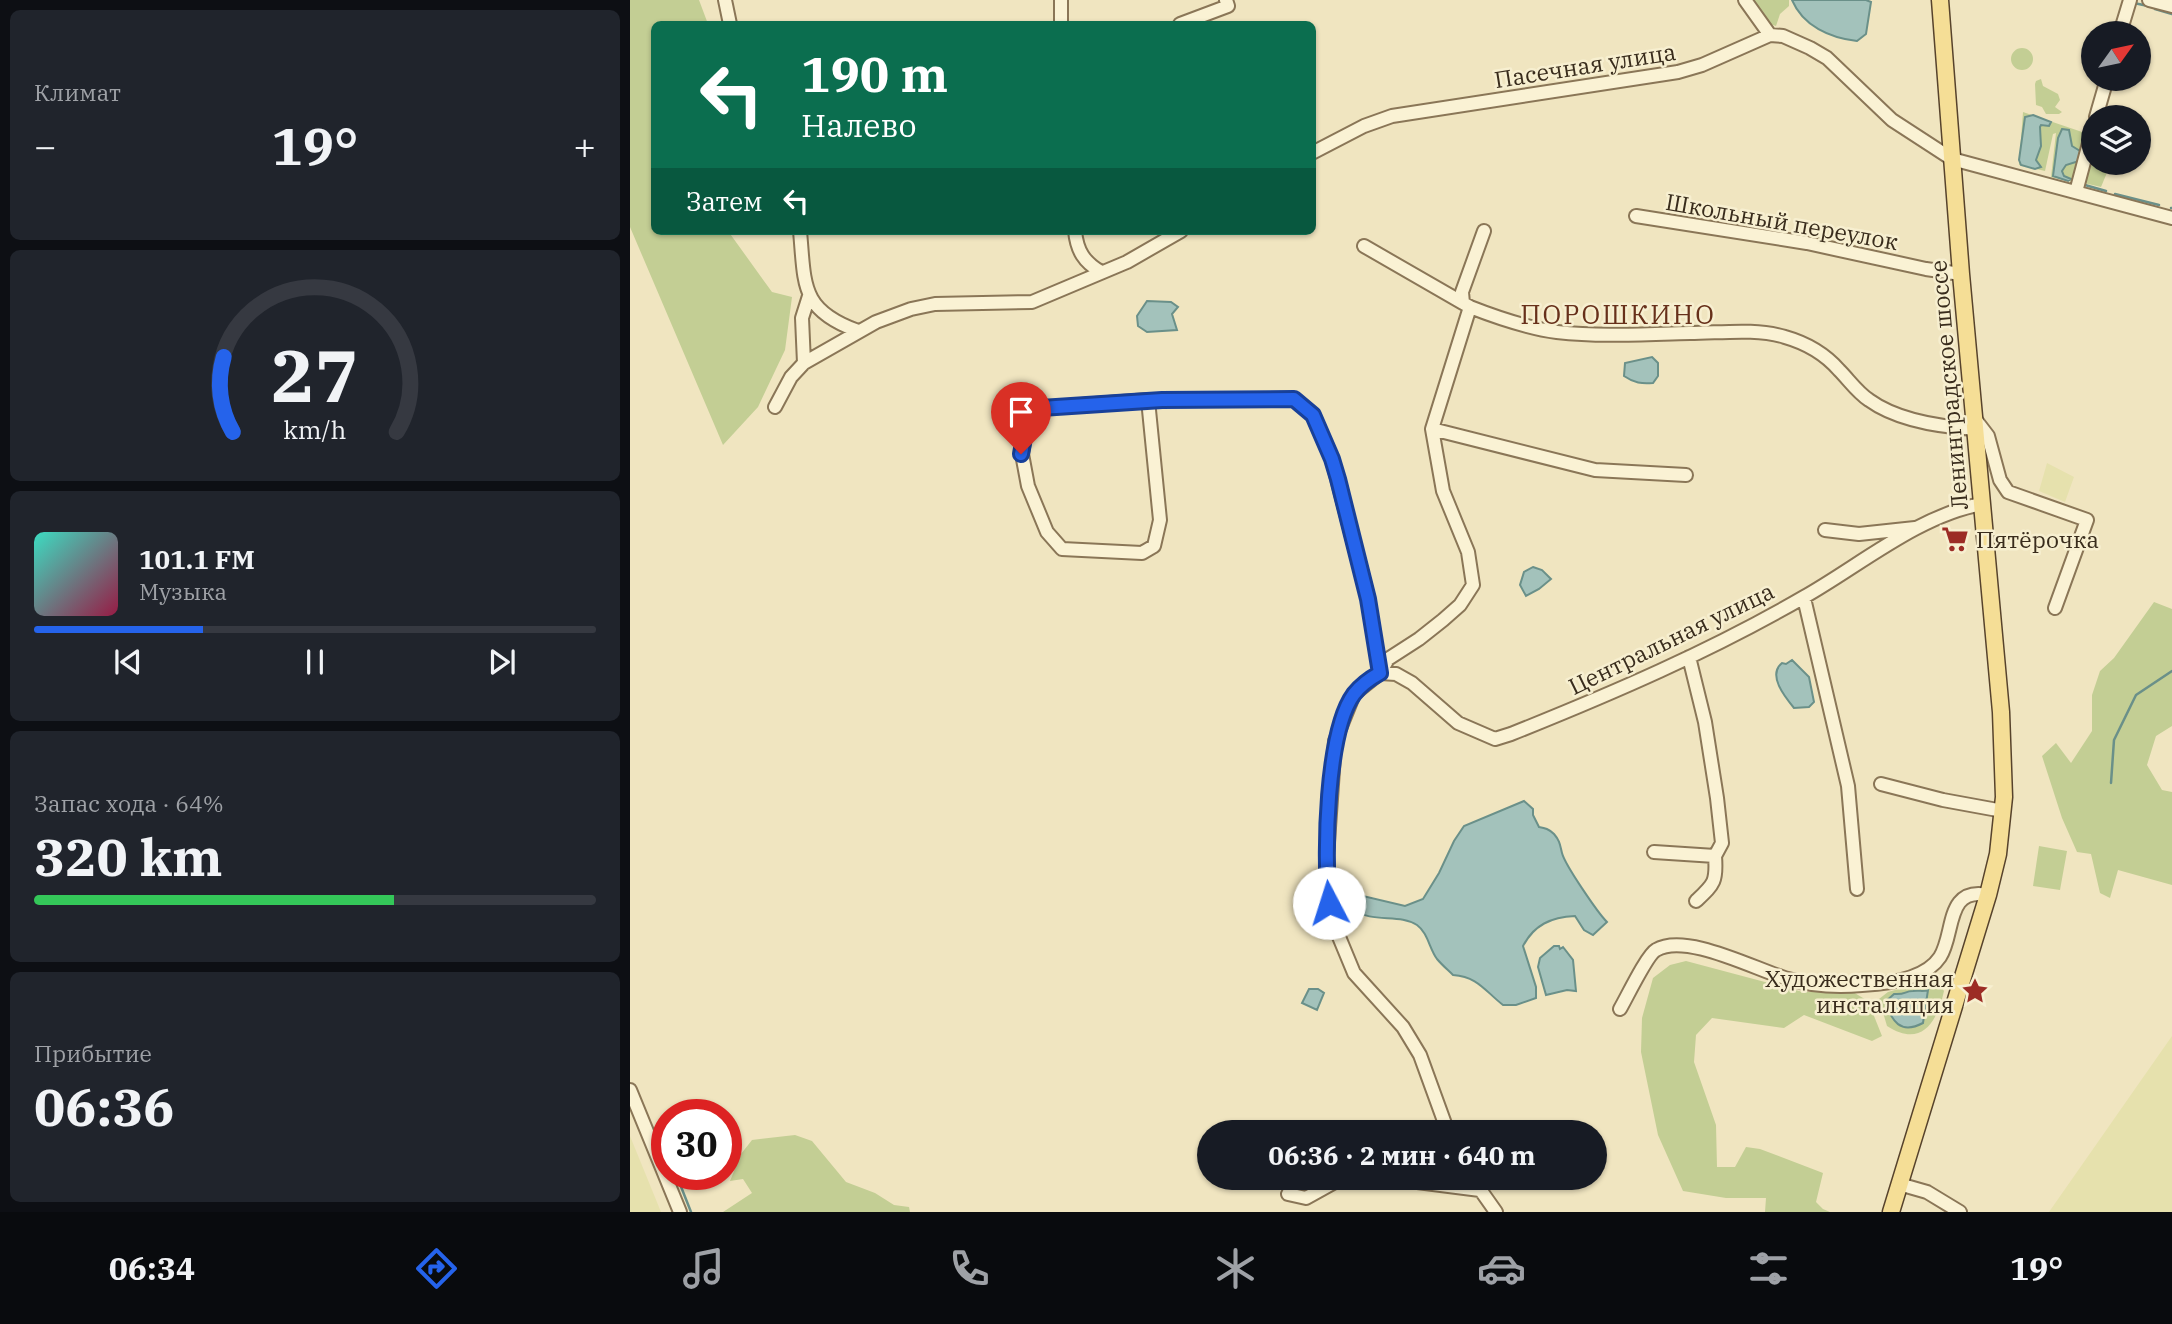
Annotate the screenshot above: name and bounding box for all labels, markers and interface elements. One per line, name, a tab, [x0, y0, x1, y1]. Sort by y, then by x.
north arrow	[2081, 21, 2151, 91]
map controls	[2081, 21, 2151, 175]
street label: Пасечная улица	[1492, 36, 1678, 94]
text: 190 m	[801, 42, 948, 105]
icon: left	[686, 49, 777, 140]
text: Климат	[34, 77, 121, 107]
text: Налево	[801, 104, 917, 146]
button: layers	[2081, 105, 2151, 175]
text: 19°	[272, 112, 358, 179]
text: −	[34, 121, 57, 170]
text: +	[573, 121, 596, 170]
icon: left	[777, 182, 815, 220]
text: Затем	[686, 184, 763, 218]
street label: Школьный переулок	[1663, 186, 1901, 256]
street label: Ленинградское шоссе	[1922, 259, 1974, 511]
district label: ПОРОШКИНО	[1520, 297, 1716, 331]
text: 27	[271, 327, 359, 422]
pin	[991, 382, 1051, 454]
icon: arrive	[1002, 393, 1040, 431]
text: km/h	[283, 412, 347, 445]
supermarket icon: Пятёрочка	[1940, 524, 1970, 554]
place label: Пятёрочка	[1976, 524, 2099, 554]
text: 101.1 FM	[139, 542, 255, 576]
street label: Центральная улица	[1563, 575, 1779, 701]
text: Музыка	[139, 576, 227, 606]
icon: previous	[109, 643, 147, 681]
icon: pause	[296, 643, 334, 681]
icon: next	[483, 643, 521, 681]
text: Запас хода · 64%	[34, 788, 224, 818]
text: 320 km	[34, 823, 223, 890]
position arrow	[1292, 866, 1366, 940]
place label: Художественная инсталяция	[1765, 963, 1954, 1019]
place icon: Художественная инсталяция	[1960, 976, 1990, 1006]
text: Прибытие	[34, 1038, 152, 1068]
text: 06:36	[34, 1073, 175, 1140]
speed limit sign: 30	[651, 1099, 742, 1190]
text: 06:36 · 2 мин · 640 m	[1268, 1138, 1536, 1172]
icon: directions	[412, 1244, 461, 1293]
icon: music	[679, 1244, 728, 1293]
icon: phone	[945, 1244, 994, 1293]
icon: climate	[1211, 1244, 1260, 1293]
icon: car	[1477, 1244, 1526, 1293]
icon: filters	[1744, 1244, 1793, 1293]
text: 06:34	[109, 1247, 195, 1289]
text: 19°	[2010, 1247, 2063, 1289]

